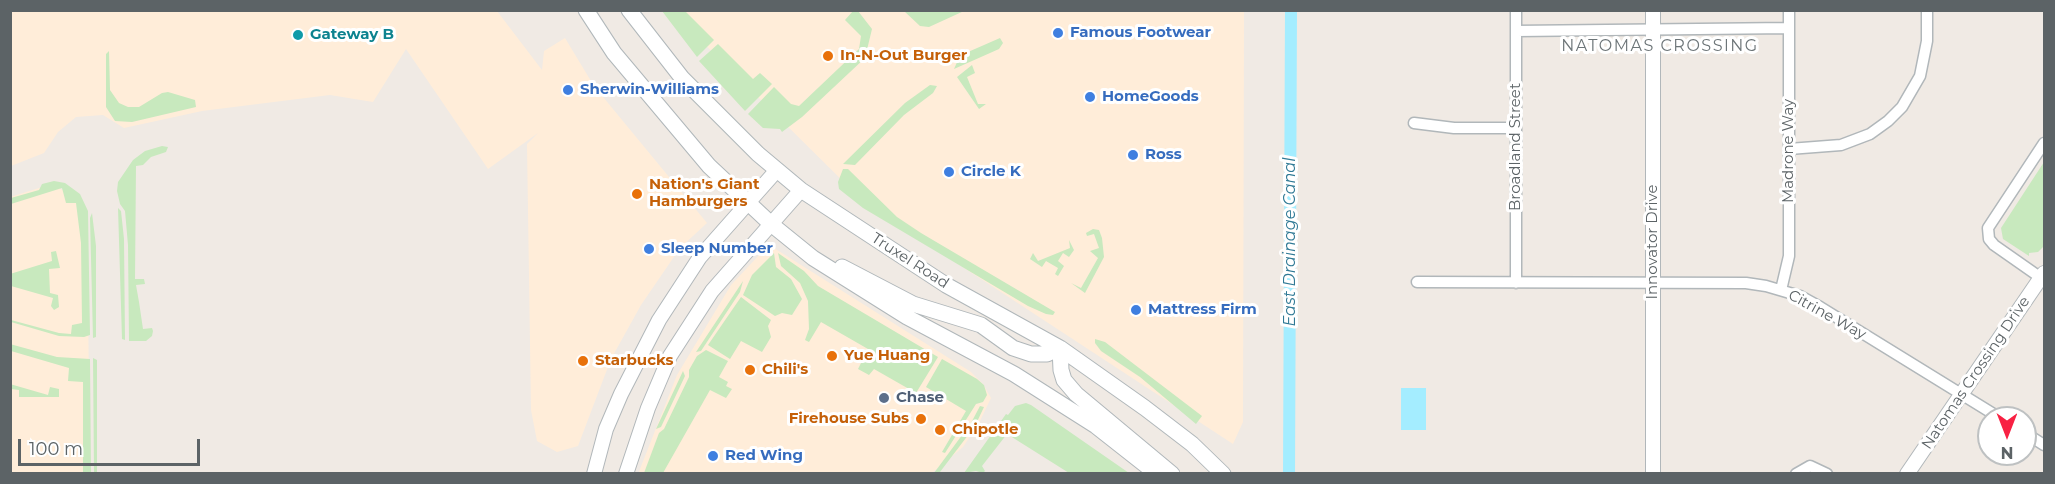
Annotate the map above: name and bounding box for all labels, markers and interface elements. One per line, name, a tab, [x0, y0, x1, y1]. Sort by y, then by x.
place label: Famous Footwear	[1070, 24, 1211, 42]
place label: Gateway B	[310, 26, 394, 44]
marker: Famous Footwear	[1051, 26, 1065, 40]
marker: Gateway B	[291, 28, 305, 42]
district label: NATOMAS CROSSING	[1561, 36, 1759, 56]
place label: In-N-Out Burger	[840, 47, 967, 65]
marker: In-N-Out Burger	[821, 49, 835, 63]
place label: Sherwin-Williams	[580, 81, 719, 99]
marker: Sherwin-Williams	[561, 83, 575, 97]
street label: Broadland Street	[1507, 83, 1525, 211]
place label: HomeGoods	[1102, 88, 1199, 106]
marker: HomeGoods	[1083, 90, 1097, 104]
street label: Madrone Way	[1780, 99, 1798, 203]
place label: Ross	[1145, 146, 1182, 164]
marker: Ross	[1126, 148, 1140, 162]
water label: East Drainage Canal	[1280, 158, 1300, 326]
place label: Circle K	[961, 163, 1021, 181]
marker: Circle K	[942, 165, 956, 179]
place label: Nation's Giant Hamburgers	[649, 176, 759, 211]
street label: Innovator Drive	[1644, 184, 1662, 300]
marker: Nation's Giant Hamburgers	[630, 187, 644, 201]
street label: Truxel Road	[868, 229, 952, 293]
place label: Sleep Number	[661, 240, 773, 258]
marker: Sleep Number	[642, 242, 656, 256]
street label: Citrine Way	[1785, 286, 1869, 344]
street label: Natomas Crossing Drive	[1918, 293, 2034, 453]
place label: Mattress Firm	[1148, 301, 1257, 319]
marker: Mattress Firm	[1129, 303, 1143, 317]
place label: Yue Huang	[844, 347, 930, 365]
marker: Yue Huang	[825, 349, 839, 363]
place label: Starbucks	[595, 352, 673, 370]
marker: Starbucks	[576, 354, 590, 368]
place label: Chili's	[762, 361, 808, 379]
marker: Chili's	[743, 363, 757, 377]
place label: Chase	[896, 389, 944, 407]
marker: Chase	[877, 391, 891, 405]
north arrow	[1977, 406, 2037, 466]
place label: Firehouse Subs	[789, 410, 909, 428]
marker: Firehouse Subs	[914, 412, 928, 426]
place label: Chipotle	[952, 421, 1018, 439]
marker: Chipotle	[933, 423, 947, 437]
scale bar	[21, 427, 202, 465]
text: 100 m	[29, 438, 83, 460]
place label: Red Wing	[725, 447, 803, 465]
marker: Red Wing	[706, 449, 720, 463]

